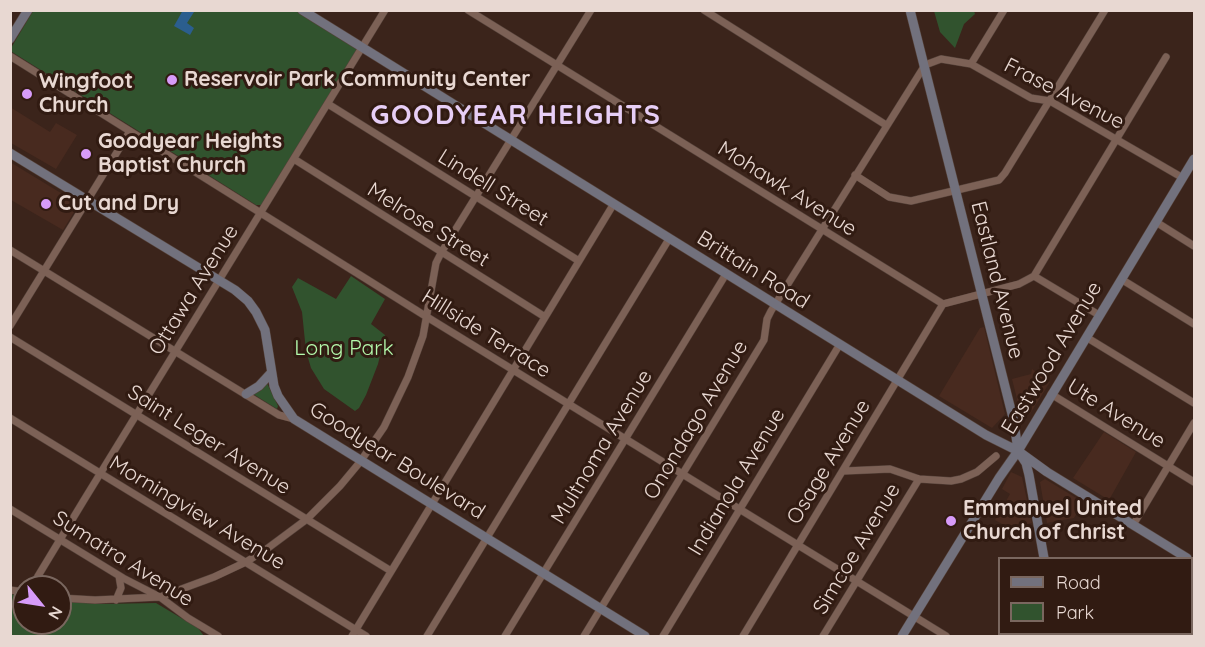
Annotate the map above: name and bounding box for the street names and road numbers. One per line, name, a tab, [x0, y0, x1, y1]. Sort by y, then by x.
street label: Frase Avenue	[1000, 53, 1128, 135]
street label: Mohawk Avenue	[713, 136, 861, 242]
street label: Lindell Street	[433, 144, 553, 232]
street label: Melrose Street	[362, 177, 494, 273]
street label: Eastland Avenue	[965, 199, 1029, 361]
street label: Ottawa Avenue	[144, 220, 244, 360]
street label: Brittain Road	[692, 225, 814, 315]
street label: Eastwood Avenue	[996, 277, 1108, 439]
street label: Hillside Terrace	[417, 284, 555, 384]
street label: Onondago Avenue	[638, 336, 754, 504]
street label: Multnoma Avenue	[546, 365, 658, 529]
street label: Ute Avenue	[1062, 374, 1170, 454]
street label: Saint Leger Avenue	[123, 380, 295, 500]
street label: Osage Avenue	[782, 395, 876, 529]
street label: Goodyear Boulevard	[305, 397, 489, 525]
street label: Indianola Avenue	[683, 404, 791, 560]
street label: Morningview Avenue	[104, 450, 290, 576]
street label: Simcoe Avenue	[808, 479, 906, 619]
street label: Sumatra Avenue	[48, 506, 198, 612]

